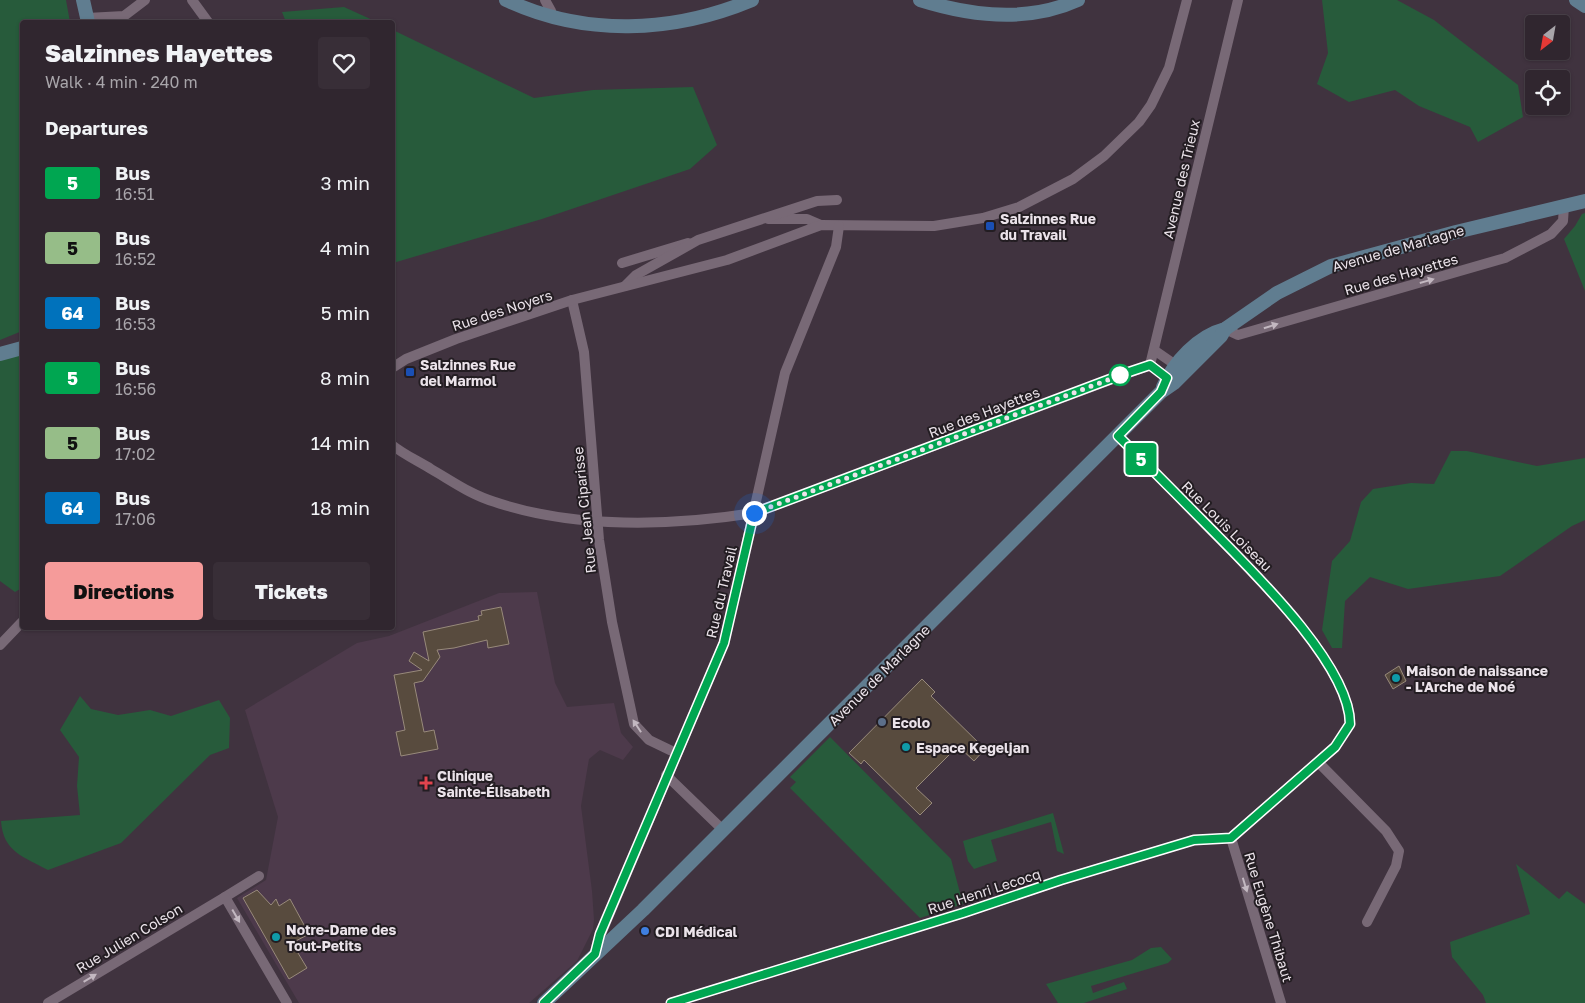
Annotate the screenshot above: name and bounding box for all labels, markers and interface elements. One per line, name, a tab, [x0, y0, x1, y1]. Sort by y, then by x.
north arrow	[1525, 15, 1570, 60]
map controls	[1525, 15, 1570, 115]
button: heart	[318, 37, 370, 89]
text: Salzinnes Hayettes	[45, 38, 273, 67]
button: locate	[1525, 70, 1570, 115]
text: Walk · 4 min · 240 m	[45, 72, 198, 92]
text: Departures	[45, 116, 148, 139]
street label: Avenue des Trieux	[1159, 118, 1203, 240]
text: Bus	[115, 161, 150, 184]
text: 3 min	[321, 171, 370, 194]
text: 5	[67, 172, 78, 194]
text: 16:51	[115, 184, 154, 204]
place label: Salzinnes Rue du Travail	[1000, 210, 1096, 243]
marker: Salzinnes Rue du Travail	[984, 220, 996, 232]
street label: Avenue de Marlagne	[1330, 221, 1466, 275]
text: Bus	[115, 226, 150, 249]
text: 4 min	[320, 236, 370, 259]
text: 5	[67, 237, 78, 259]
text: 16:52	[115, 249, 156, 269]
street label: Rue des Hayettes	[1342, 250, 1460, 298]
one-way arrow	[1419, 276, 1434, 284]
street label: Rue des Noyers	[450, 286, 554, 334]
text: Bus	[115, 291, 150, 314]
text: 5 min	[321, 301, 370, 324]
text: 64	[61, 302, 84, 324]
text: 16:53	[115, 314, 156, 334]
one-way arrow	[1263, 321, 1278, 329]
text: Bus	[115, 356, 150, 379]
place label: Salzinnes Rue del Marmol	[420, 356, 516, 389]
unlabelled marker	[1109, 364, 1131, 386]
text: 8 min	[320, 366, 370, 389]
marker: Salzinnes Rue del Marmol	[404, 366, 416, 378]
text: 5	[67, 367, 78, 389]
text: 16:56	[115, 379, 156, 399]
street label: Rue des Hayettes	[926, 383, 1042, 441]
text: Bus	[115, 421, 150, 444]
text: 14 min	[311, 431, 370, 454]
text: 5	[67, 432, 78, 454]
line badge: 5	[1125, 443, 1157, 475]
text: 17:02	[115, 444, 155, 464]
street label: Rue Jean Ciparisse	[569, 446, 599, 574]
text: 5	[1136, 448, 1146, 470]
street label: Rue Louis Loiseau	[1178, 477, 1276, 575]
text: Bus	[115, 486, 150, 509]
text: 18 min	[311, 496, 370, 519]
text: 64	[61, 497, 84, 519]
your location	[742, 501, 767, 526]
text: 17:06	[115, 509, 156, 529]
street label: Rue du Travail	[702, 544, 740, 640]
button: Directions	[45, 562, 203, 620]
button: Tickets	[213, 562, 370, 620]
street label: Avenue de Marlagne	[825, 621, 933, 729]
place label: Maison de naissance - L'Arche de Noé	[1406, 662, 1548, 695]
marker: Maison de naissance - L'Arche de Noé	[1390, 672, 1402, 684]
place label: Ecolo	[892, 714, 930, 731]
marker: Ecolo	[876, 716, 888, 728]
one-way arrow	[633, 719, 642, 733]
place label: Espace Kegeljan	[916, 739, 1029, 756]
marker: Espace Kegeljan	[900, 741, 912, 753]
place label: Clinique Sainte-Élisabeth	[437, 767, 550, 800]
marker: Clinique Sainte-Élisabeth	[419, 776, 433, 790]
street label: Rue Eugène Thibaut	[1241, 850, 1297, 984]
street label: Rue Henri Lecocq	[925, 865, 1043, 917]
one-way arrow	[1242, 878, 1250, 893]
street label: Rue Julien Colson	[73, 900, 185, 976]
one-way arrow	[232, 909, 241, 922]
place label: Notre-Dame des Tout-Petits	[286, 921, 396, 954]
place label: CDI Médical	[655, 923, 738, 940]
marker: CDI Médical	[639, 925, 651, 937]
marker: Notre-Dame des Tout-Petits	[270, 931, 282, 943]
one-way arrow	[83, 973, 96, 982]

